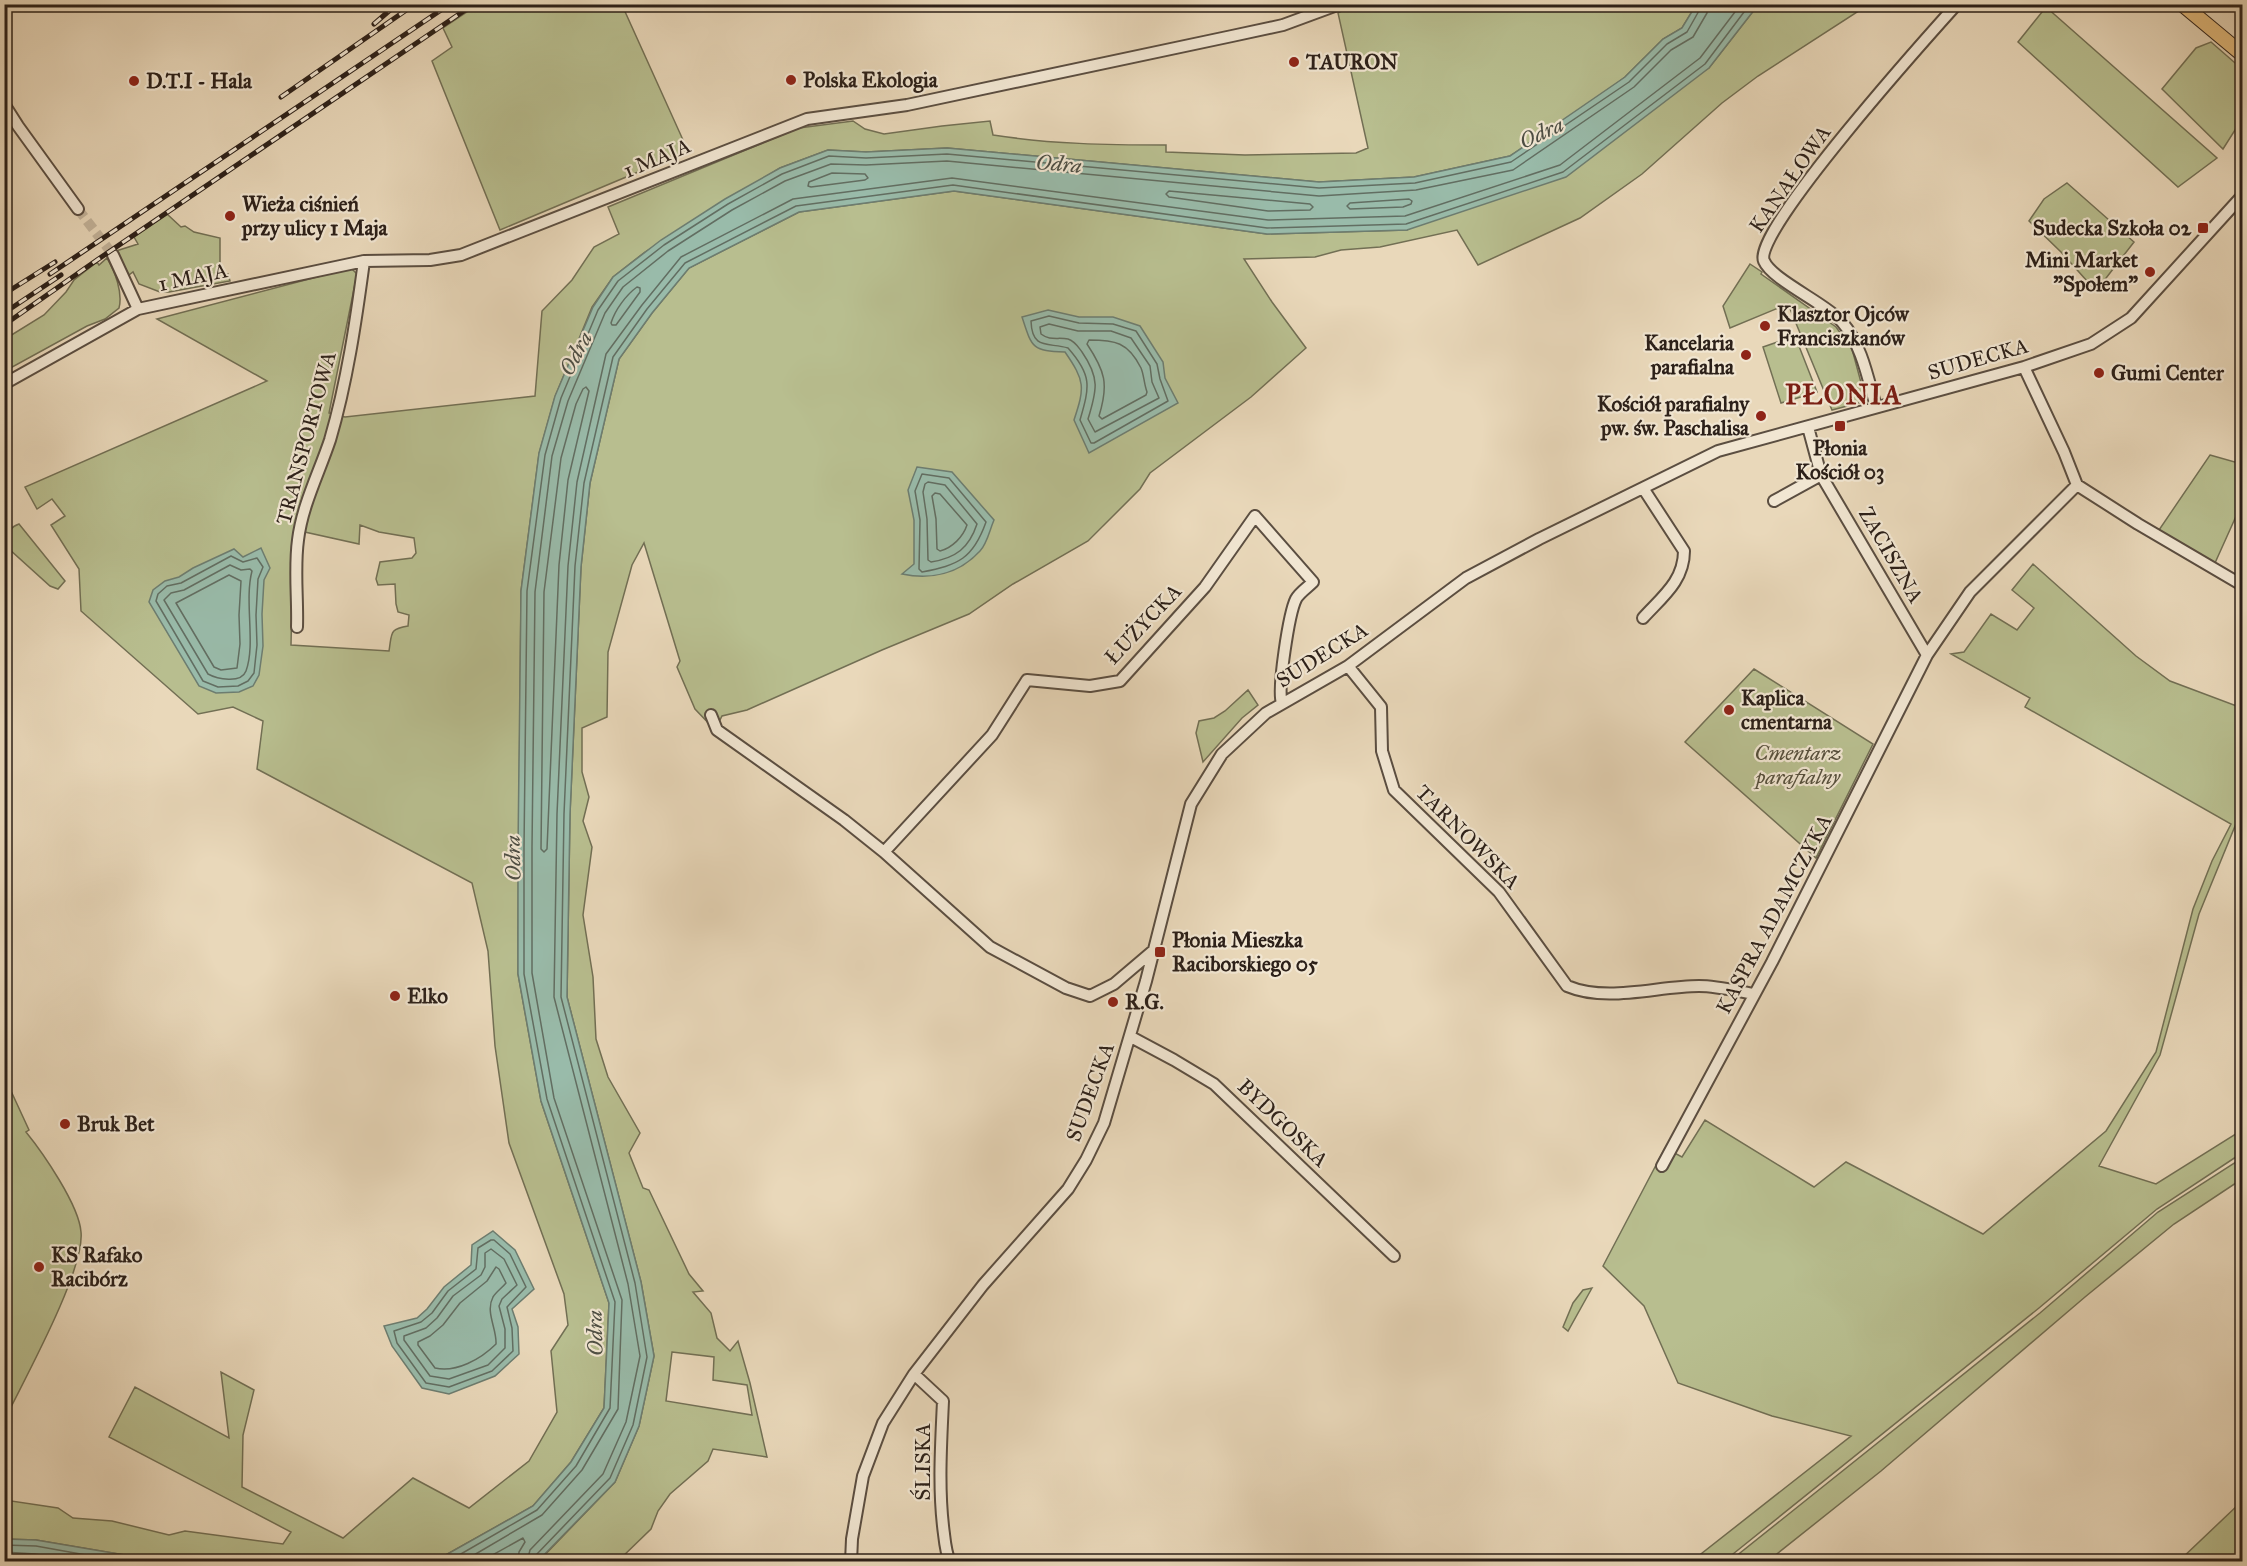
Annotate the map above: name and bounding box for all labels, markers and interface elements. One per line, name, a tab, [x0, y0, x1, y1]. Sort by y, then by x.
place label: TAURON	[1305, 49, 1398, 75]
marker: TAURON	[1287, 55, 1301, 69]
place label: Polska Ekologia	[803, 67, 939, 93]
place label: D.T.I - Hala	[146, 68, 253, 94]
marker: Polska Ekologia	[784, 73, 798, 87]
marker: D.T.I - Hala	[127, 74, 141, 88]
water label: Odra	[1515, 111, 1568, 154]
street label: KANAŁOWA	[1743, 120, 1837, 238]
street label: 1 MAJA	[619, 132, 695, 184]
water label: Odra	[1035, 148, 1083, 179]
place label: Wieża ciśnień przy ulicy 1 Maja	[241, 191, 389, 241]
marker: Wieża ciśnień przy ulicy 1 Maja	[223, 209, 237, 223]
place label: Sudecka Szkoła 02	[2033, 215, 2192, 241]
marker: Sudecka Szkoła 02	[2196, 221, 2210, 235]
place label: Mini Market "Społem"	[2025, 247, 2139, 297]
street label: 1 MAJA	[156, 257, 230, 297]
marker: Mini Market "Społem"	[2143, 265, 2157, 279]
place label: Klasztor Ojców Franciszkanów	[1777, 301, 1910, 351]
marker: Klasztor Ojców Franciszkanów	[1758, 319, 1772, 333]
water label: Odra	[553, 327, 598, 380]
place label: Kancelaria parafialna	[1644, 330, 1735, 380]
street label: SUDECKA	[1925, 332, 2031, 386]
street label: TRANSPORTOWA	[270, 348, 342, 528]
marker: Kancelaria parafialna	[1739, 348, 1753, 362]
place label: Gumi Center	[2111, 360, 2225, 386]
marker: Gumi Center	[2092, 366, 2106, 380]
district label: PŁONIA	[1785, 378, 1903, 411]
place label: Kościół parafialny pw. św. Paschalisa	[1597, 391, 1750, 441]
marker: Kościół parafialny pw. św. Paschalisa	[1754, 409, 1768, 423]
marker: Płonia Kościół 03	[1833, 419, 1847, 433]
place label: Płonia Kościół 03	[1795, 435, 1885, 485]
street label: ZACISZNA	[1853, 502, 1929, 608]
street label: ŁUŻYCKA	[1099, 578, 1187, 670]
street label: SUDECKA	[1271, 617, 1373, 693]
place label: Kaplica cmentarna	[1741, 685, 1833, 735]
marker: Kaplica cmentarna	[1722, 703, 1736, 717]
park label: Cmentarz parafialny	[1753, 740, 1841, 790]
street label: TARNOWSKA	[1410, 779, 1526, 895]
street label: KASPRA ADAMCZYKA	[1710, 810, 1838, 1018]
water label: Odra	[499, 835, 526, 881]
place label: Płonia Mieszka Raciborskiego 05	[1172, 927, 1318, 977]
marker: Płonia Mieszka Raciborskiego 05	[1153, 945, 1167, 959]
place label: Elko	[407, 983, 448, 1009]
marker: Elko	[388, 989, 402, 1003]
place label: R.G.	[1125, 989, 1164, 1015]
marker: R.G.	[1106, 995, 1120, 1009]
street label: SUDECKA	[1060, 1039, 1120, 1145]
street label: BYDGOSKA	[1232, 1073, 1334, 1173]
place label: Bruk Bet	[77, 1111, 155, 1137]
marker: Bruk Bet	[58, 1117, 72, 1131]
place label: KS Rafako Racibórz	[51, 1242, 143, 1292]
marker: KS Rafako Racibórz	[32, 1260, 46, 1274]
water label: Odra	[581, 1310, 608, 1356]
street label: ŚLISKA	[909, 1423, 936, 1501]

